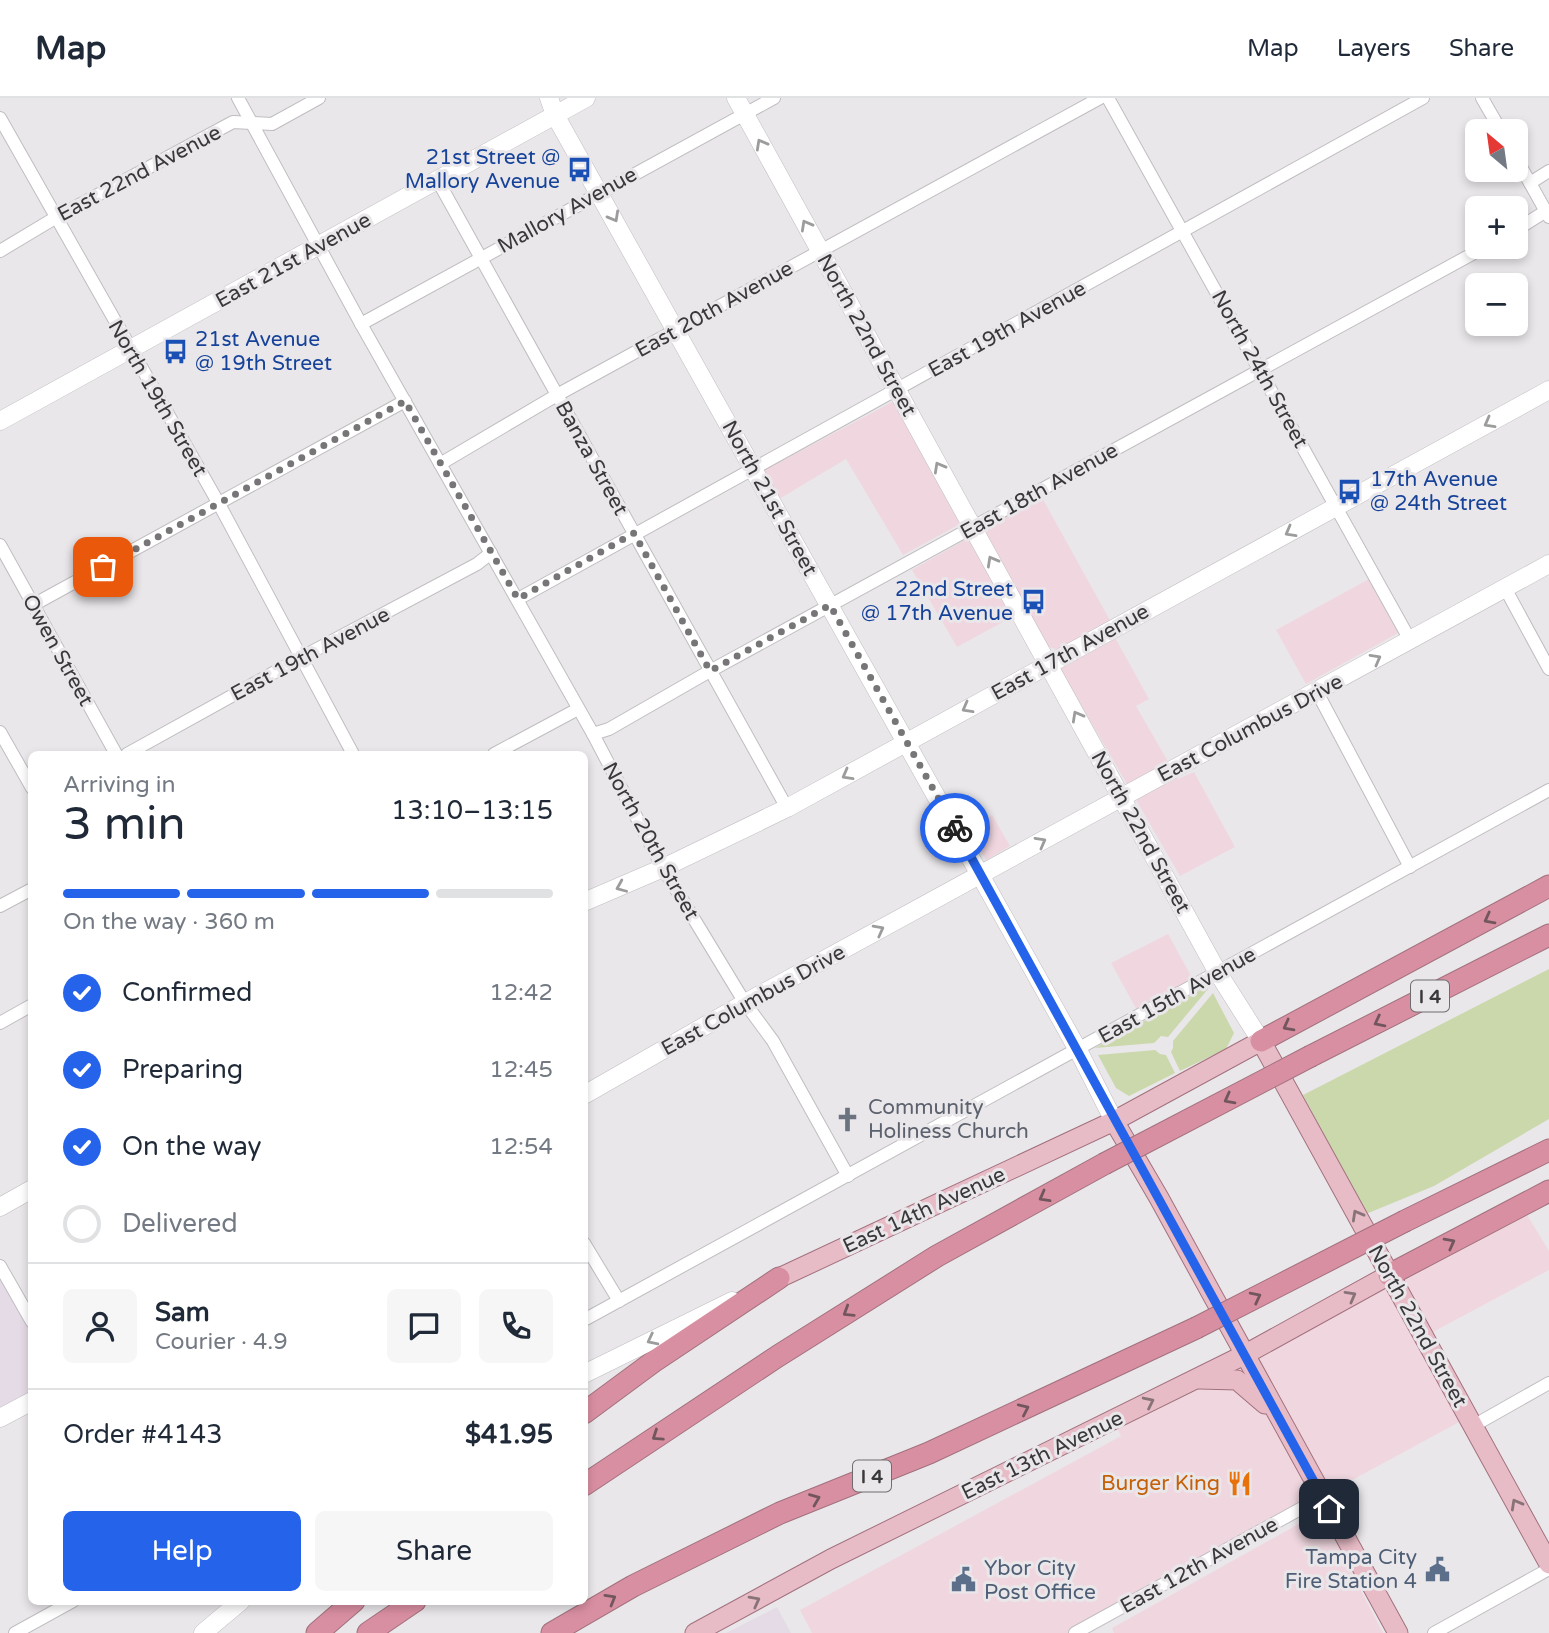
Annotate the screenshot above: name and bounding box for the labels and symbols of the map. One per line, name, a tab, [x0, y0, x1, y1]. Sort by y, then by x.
north arrow	[1465, 119, 1528, 182]
street label: East 22nd Avenue	[53, 120, 225, 227]
one-way arrow	[756, 138, 769, 151]
place label: 21st Street @ Mallory Avenue	[405, 145, 560, 194]
bus stop icon: 21st Street @ Mallory Avenue	[566, 155, 594, 183]
street label: Mallory Avenue	[493, 162, 641, 259]
street label: East 21st Avenue	[211, 207, 375, 313]
one-way arrow	[606, 210, 619, 222]
one-way arrow	[800, 220, 814, 232]
street label: North 22nd Street	[812, 250, 922, 421]
street label: East 20th Avenue	[631, 256, 798, 363]
street label: East 19th Avenue	[924, 276, 1091, 383]
street label: North 24th Street	[1206, 286, 1313, 452]
street label: North 19th Street	[103, 316, 212, 481]
place label: 21st Avenue @ 19th Street	[195, 327, 332, 376]
bus stop icon: 21st Avenue @ 19th Street	[161, 337, 189, 365]
street label: Banza Street	[550, 397, 633, 520]
one-way arrow	[1484, 414, 1496, 428]
street label: North 21st Street	[717, 416, 823, 580]
street label: East 18th Avenue	[956, 438, 1123, 545]
one-way arrow	[934, 461, 947, 474]
place label: 17th Avenue @ 24th Street	[1370, 467, 1507, 516]
bus stop icon: 17th Avenue @ 24th Street	[1336, 477, 1364, 505]
one-way arrow	[1285, 524, 1297, 537]
pin	[73, 537, 133, 597]
one-way arrow	[986, 555, 1000, 568]
place label: 22nd Street @ 17th Avenue	[861, 577, 1013, 626]
bus stop icon: 22nd Street @ 17th Avenue	[1019, 587, 1047, 615]
street label: Owen Street	[17, 590, 98, 710]
street label: East 17th Avenue	[987, 599, 1154, 706]
street label: East 19th Avenue	[227, 602, 394, 707]
one-way arrow	[1369, 654, 1381, 667]
street label: East Columbus Drive	[1153, 669, 1347, 788]
one-way arrow	[962, 700, 974, 713]
one-way arrow	[1072, 710, 1086, 723]
street label: North 22nd Street	[1086, 747, 1196, 918]
street label: North 20th Street	[597, 758, 704, 924]
one-way arrow	[841, 767, 854, 780]
courier	[920, 793, 990, 863]
one-way arrow	[1033, 837, 1046, 850]
one-way arrow	[616, 878, 628, 892]
one-way arrow	[1484, 910, 1496, 924]
one-way arrow	[872, 925, 885, 938]
street label: East Columbus Drive	[657, 939, 850, 1061]
street label: East 15th Avenue	[1094, 942, 1261, 1049]
road number: I 4	[1411, 980, 1449, 1012]
one-way arrow	[1374, 1013, 1386, 1027]
one-way arrow	[1283, 1018, 1296, 1031]
one-way arrow	[1224, 1091, 1236, 1104]
place label: Community Holiness Church	[868, 1095, 1029, 1144]
church icon: Community Holiness Church	[834, 1105, 862, 1133]
street label: East 14th Avenue	[839, 1162, 1010, 1259]
one-way arrow	[1039, 1189, 1051, 1202]
one-way arrow	[1351, 1210, 1365, 1222]
one-way arrow	[1443, 1237, 1455, 1251]
street label: North 22nd Street	[1363, 1241, 1473, 1412]
one-way arrow	[1249, 1291, 1261, 1305]
one-way arrow	[1343, 1291, 1356, 1304]
one-way arrow	[842, 1304, 855, 1317]
one-way arrow	[646, 1332, 659, 1346]
one-way arrow	[1142, 1396, 1154, 1410]
one-way arrow	[1017, 1403, 1029, 1417]
street label: East 13th Avenue	[957, 1406, 1127, 1505]
one-way arrow	[651, 1427, 664, 1440]
road number: I 4	[853, 1460, 891, 1492]
restaurant icon: Burger King	[1226, 1469, 1254, 1497]
place label: Burger King	[1101, 1471, 1220, 1496]
pin	[1299, 1479, 1359, 1539]
one-way arrow	[808, 1494, 820, 1508]
one-way arrow	[1511, 1499, 1524, 1511]
street label: East 12th Avenue	[1116, 1512, 1283, 1619]
place label: Tampa City Fire Station 4	[1285, 1545, 1417, 1594]
public building icon: Tampa City Fire Station 4	[1423, 1555, 1451, 1583]
place label: Ybor City Post Office	[984, 1556, 1096, 1605]
public building icon: Ybor City Post Office	[950, 1566, 978, 1594]
one-way arrow	[604, 1594, 616, 1607]
one-way arrow	[747, 1595, 760, 1609]

